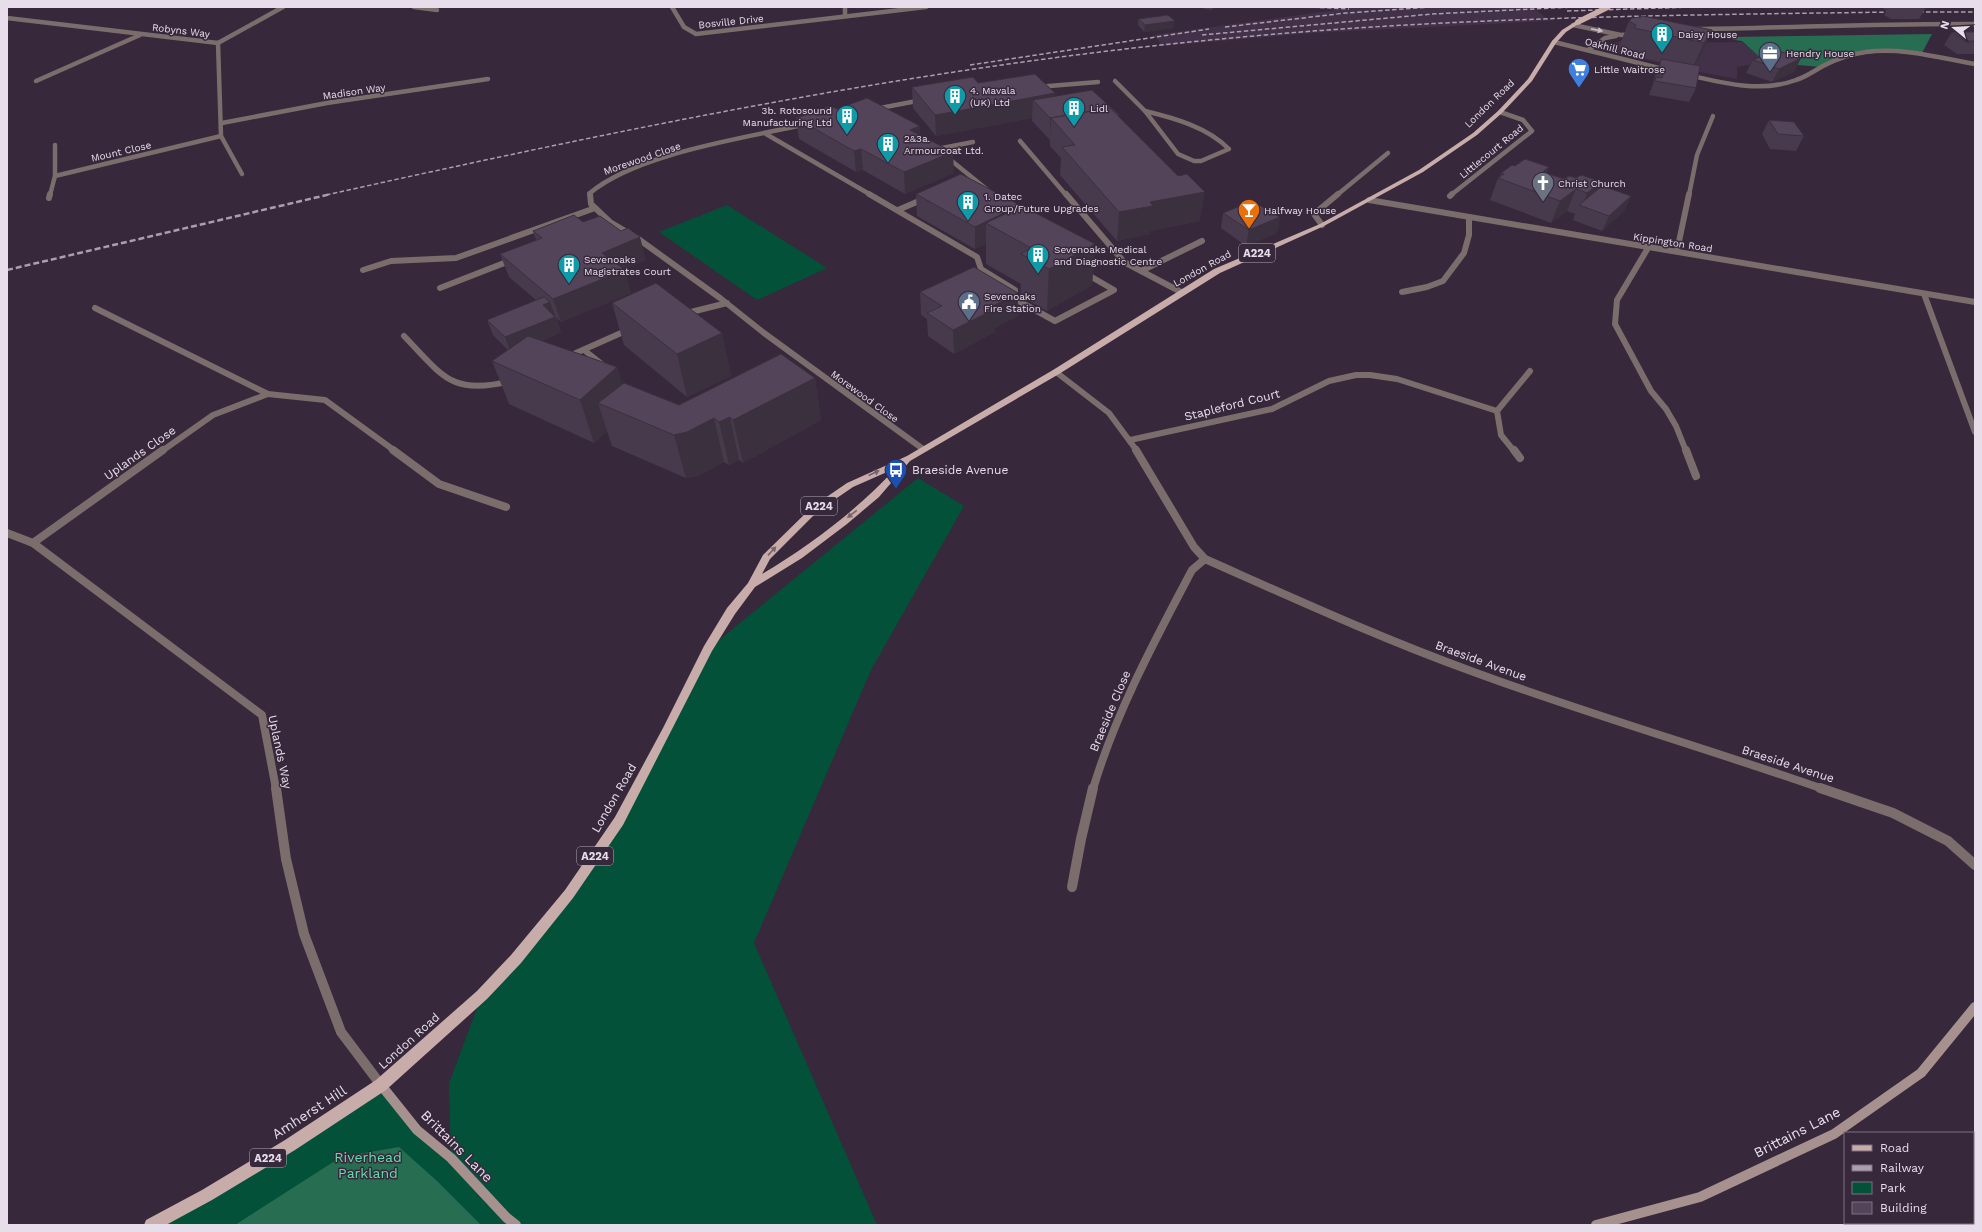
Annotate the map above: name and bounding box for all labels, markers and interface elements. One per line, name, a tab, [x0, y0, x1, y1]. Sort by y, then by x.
north arrow	[1934, 8, 1974, 48]
street label: Bosville Drive	[698, 13, 765, 30]
text: N	[1938, 19, 1952, 31]
street label: Robyns Way	[151, 21, 211, 40]
building icon: Daisy House	[1649, 21, 1675, 54]
one-way arrow	[1591, 28, 1603, 34]
place label: Daisy House	[1678, 29, 1738, 40]
street label: Oakhill Road	[1584, 36, 1646, 61]
office icon: Hendry House	[1757, 40, 1783, 73]
place label: Hendry House	[1786, 48, 1855, 59]
supermarket icon: Little Waitrose	[1566, 56, 1592, 89]
place label: Little Waitrose	[1594, 64, 1665, 75]
street label: London Road	[1462, 77, 1516, 130]
street label: Madison Way	[322, 82, 387, 101]
building icon: 4. Mavala (UK) Ltd	[942, 83, 968, 116]
place label: 4. Mavala (UK) Ltd	[970, 85, 1016, 108]
building icon: Lidl	[1061, 95, 1087, 128]
building icon: 3b. Rotosound Manufacturing Ltd	[834, 103, 860, 136]
place label: Lidl	[1090, 103, 1108, 114]
place label: 3b. Rotosound Manufacturing Ltd	[743, 105, 832, 128]
street label: Littlecourt Road	[1457, 122, 1525, 180]
building icon: 2&3a. Armourcoat Ltd.	[875, 131, 901, 164]
place label: 2&3a. Armourcoat Ltd.	[904, 133, 984, 156]
street label: Mount Close	[90, 139, 152, 164]
street label: Morewood Close	[602, 140, 682, 177]
church icon: Christ Church	[1530, 170, 1556, 203]
place label: Christ Church	[1558, 178, 1626, 189]
building icon: 1. Datec Group/Future Upgrades	[955, 189, 981, 222]
place label: 1. Datec Group/Future Upgrades	[984, 191, 1099, 214]
bar icon: Halfway House	[1236, 197, 1262, 230]
place label: Halfway House	[1264, 205, 1337, 216]
street label: Kippington Road	[1632, 231, 1713, 254]
building icon: Sevenoaks Medical and Diagnostic Centre	[1025, 242, 1051, 275]
place label: Sevenoaks Medical and Diagnostic Centre	[1054, 244, 1163, 267]
road number: A224	[1239, 244, 1275, 262]
street label: London Road	[1171, 248, 1233, 289]
building icon: Sevenoaks Magistrates Court	[556, 252, 582, 285]
place label: Sevenoaks Magistrates Court	[584, 254, 671, 277]
public building icon: Sevenoaks Fire Station	[956, 289, 982, 322]
place label: Sevenoaks Fire Station	[984, 291, 1041, 314]
street label: Morewood Close	[829, 368, 901, 425]
street label: Stapleford Court	[1183, 386, 1281, 424]
street label: Uplands Close	[102, 423, 179, 483]
bus stop icon: Braeside Avenue	[883, 457, 909, 490]
place label: Braeside Avenue	[912, 463, 1008, 477]
one-way arrow	[869, 470, 880, 476]
road number: A224	[801, 497, 837, 515]
one-way arrow	[847, 510, 858, 518]
one-way arrow	[767, 546, 777, 556]
street label: Braeside Avenue	[1433, 638, 1529, 684]
street label: Braeside Close	[1087, 668, 1133, 754]
street label: Uplands Way	[265, 714, 295, 791]
street label: Braeside Avenue	[1740, 742, 1836, 786]
street label: London Road	[589, 761, 639, 835]
road number: A224	[577, 847, 613, 865]
street label: London Road	[376, 1010, 442, 1072]
street label: Amherst Hill	[269, 1082, 350, 1142]
street label: Brittains Lane	[1751, 1103, 1843, 1161]
street label: Brittains Lane	[418, 1107, 496, 1185]
legend	[1844, 1132, 1974, 1224]
text: Road	[1880, 1141, 1909, 1155]
road number: A224	[250, 1149, 286, 1167]
park label: Riverhead Parkland	[334, 1149, 402, 1181]
text: Railway	[1880, 1161, 1925, 1175]
text: Park	[1880, 1181, 1906, 1195]
text: Building	[1880, 1201, 1927, 1215]

